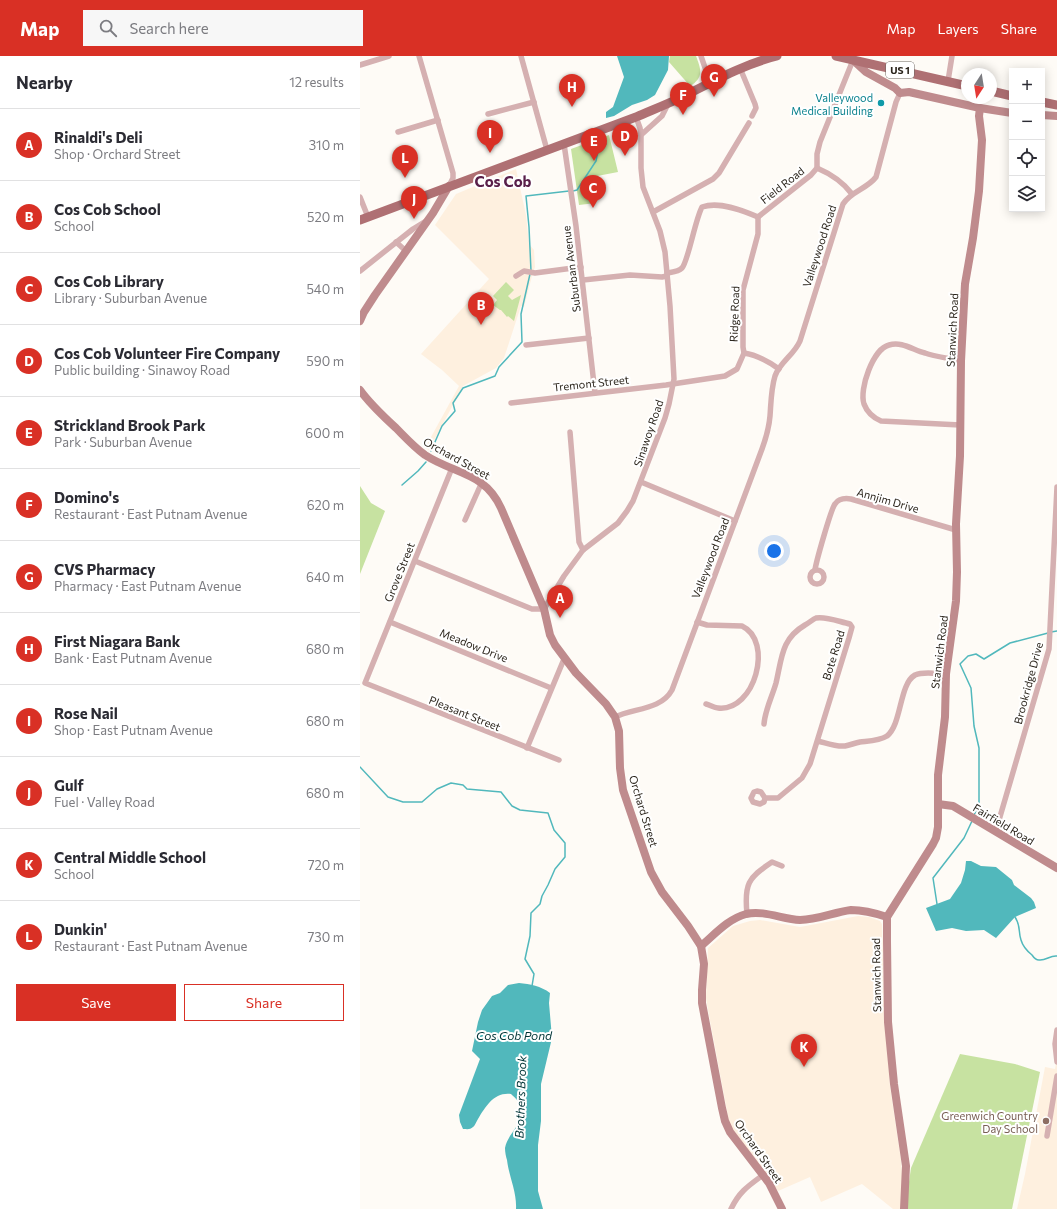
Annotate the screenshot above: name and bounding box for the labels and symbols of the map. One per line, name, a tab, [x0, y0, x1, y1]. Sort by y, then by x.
road number: US 1	[886, 62, 914, 78]
pin: G	[701, 64, 727, 97]
north arrow	[961, 68, 997, 104]
pin: H	[559, 74, 585, 107]
pin: F	[670, 82, 696, 115]
place label: Valleywood Medical Building	[791, 91, 873, 117]
marker: Valleywood Medical Building	[876, 98, 886, 108]
pin: I	[477, 120, 503, 153]
pin: D	[612, 123, 638, 156]
pin: E	[581, 128, 607, 161]
pin: L	[392, 145, 418, 178]
street label: Field Road	[758, 164, 806, 206]
district label: Cos Cob	[474, 172, 532, 190]
pin: C	[580, 175, 606, 208]
pin: J	[401, 186, 427, 219]
street label: Valleywood Road	[800, 203, 838, 289]
street label: Suburban Avenue	[559, 225, 583, 313]
street label: Ridge Road	[727, 286, 741, 342]
pin: B	[468, 292, 494, 325]
street label: Stanwich Road	[944, 293, 960, 367]
street label: Tremont Street	[552, 372, 630, 393]
street label: Sinawoy Road	[631, 398, 665, 468]
street label: Orchard Street	[421, 434, 493, 482]
street label: Annjim Drive	[855, 485, 921, 515]
street label: Valleywood Road	[689, 516, 731, 600]
street label: Grove Street	[381, 540, 417, 604]
your location	[764, 541, 784, 561]
pin: A	[547, 585, 573, 618]
street label: Stanwich Road	[928, 615, 950, 689]
street label: Meadow Drive	[438, 625, 510, 665]
street label: Bote Road	[819, 628, 847, 682]
street label: Brookridge Drive	[1011, 640, 1045, 725]
street label: Pleasant Street	[427, 693, 503, 733]
street label: Orchard Street	[627, 773, 661, 849]
street label: Fairfield Road	[971, 801, 1037, 847]
street label: Stanwich Road	[869, 938, 883, 1012]
water label: Cos Cob Pond	[476, 1028, 553, 1042]
pin: K	[791, 1034, 817, 1067]
water label: Brothers Brook	[512, 1055, 528, 1139]
place label: Greenwich Country Day School	[941, 1109, 1038, 1135]
marker: Greenwich Country Day School	[1041, 1116, 1051, 1126]
street label: Orchard Street	[732, 1117, 786, 1186]

